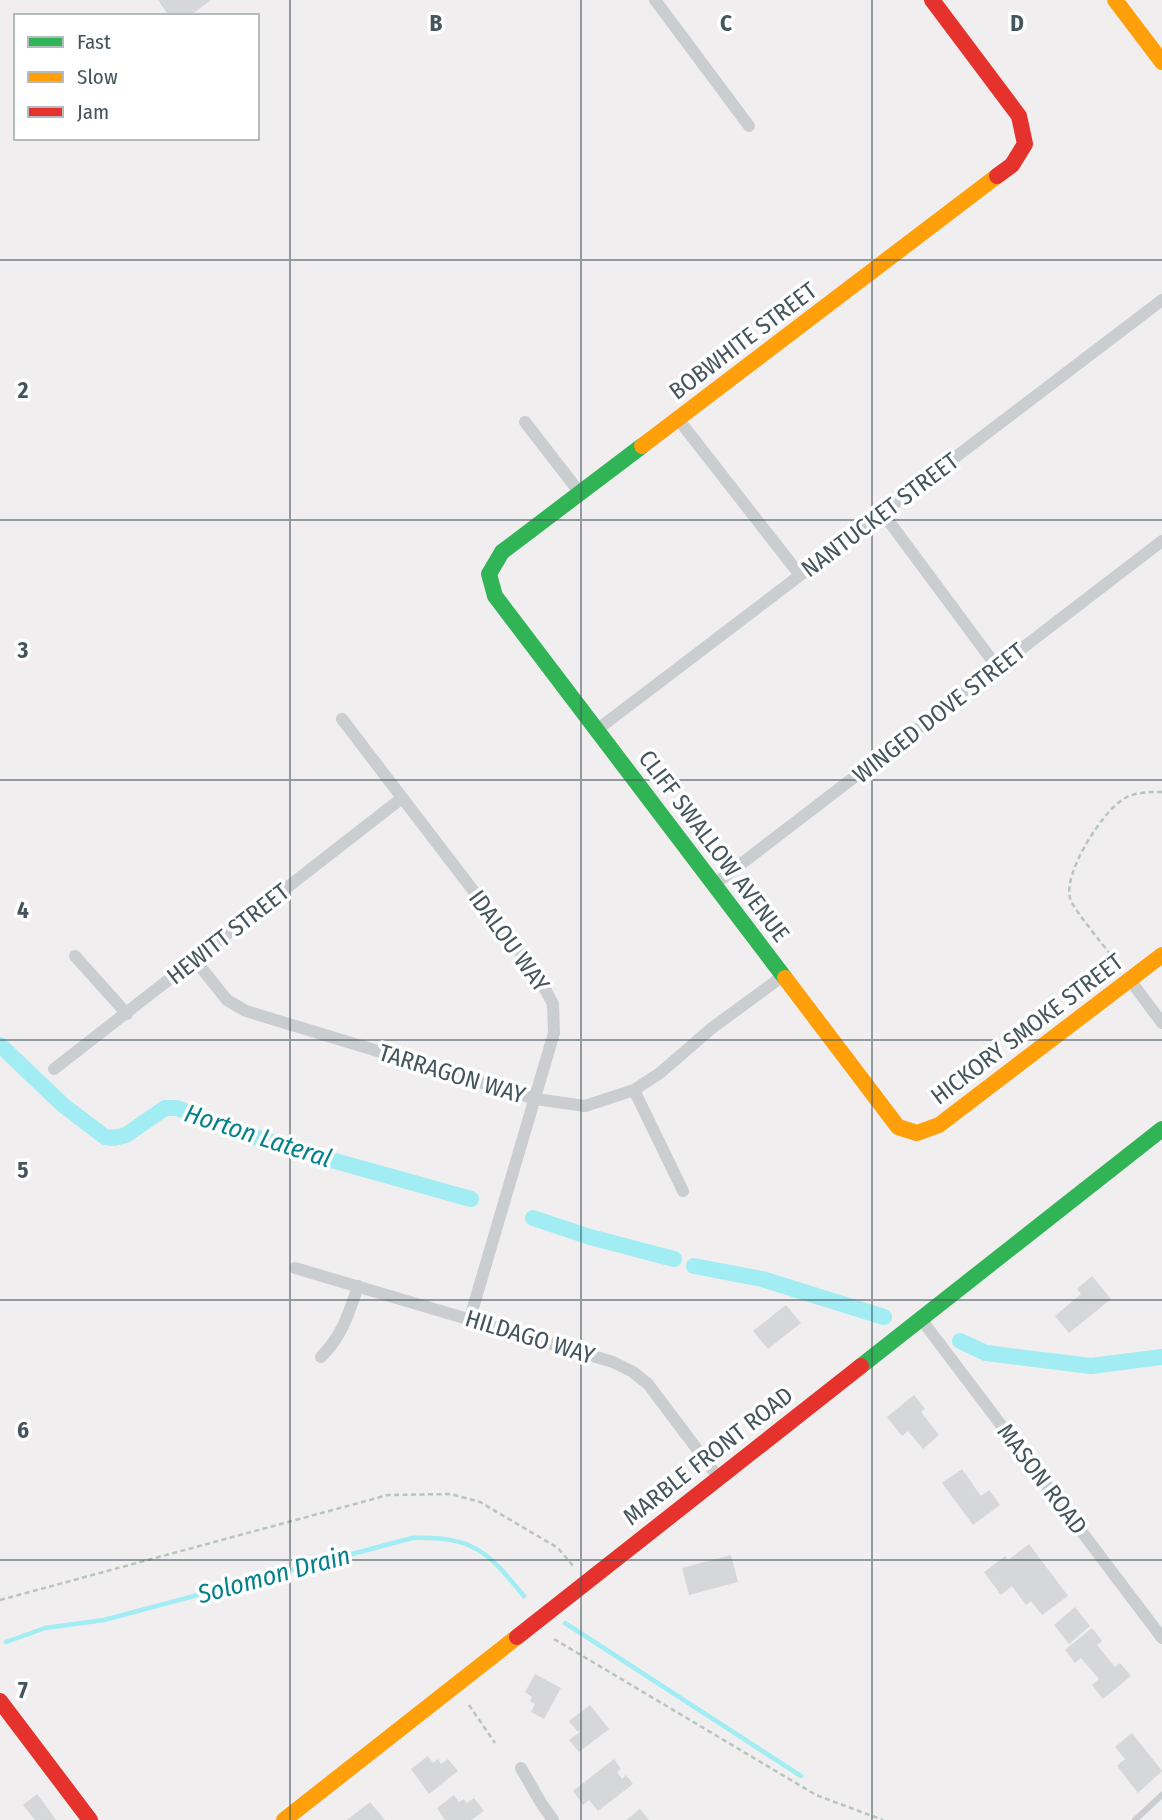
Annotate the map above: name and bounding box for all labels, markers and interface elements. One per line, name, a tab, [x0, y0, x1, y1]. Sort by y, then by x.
text: B	[430, 9, 443, 37]
text: C	[720, 9, 732, 37]
text: D	[1010, 9, 1024, 37]
legend	[14, 14, 259, 140]
text: Fast	[77, 29, 111, 55]
text: Slow	[77, 64, 118, 90]
text: Jam	[77, 99, 109, 125]
street label: BOBWHITE STREET	[664, 276, 822, 406]
text: 2	[17, 376, 29, 404]
street label: NANTUCKET STREET	[796, 447, 964, 583]
text: 3	[17, 636, 29, 664]
street label: WINGED DOVE STREET	[847, 637, 1031, 789]
street label: CLIFF SWALLOW AVENUE	[633, 745, 795, 947]
street label: HEWITT STREET	[161, 878, 295, 990]
street label: IDALOU WAY	[463, 885, 555, 997]
text: 4	[17, 896, 29, 924]
street label: HICKORY SMOKE STREET	[926, 948, 1128, 1110]
street label: TARRAGON WAY	[375, 1038, 529, 1110]
water label: Horton Lateral	[181, 1098, 336, 1174]
text: 5	[17, 1156, 29, 1184]
street label: HILDAGO WAY	[462, 1304, 598, 1370]
street label: MARBLE FRONT ROAD	[618, 1381, 798, 1531]
text: 6	[17, 1416, 29, 1444]
street label: MASON ROAD	[991, 1418, 1093, 1540]
water label: Solomon Drain	[193, 1540, 354, 1611]
text: 7	[18, 1676, 28, 1704]

